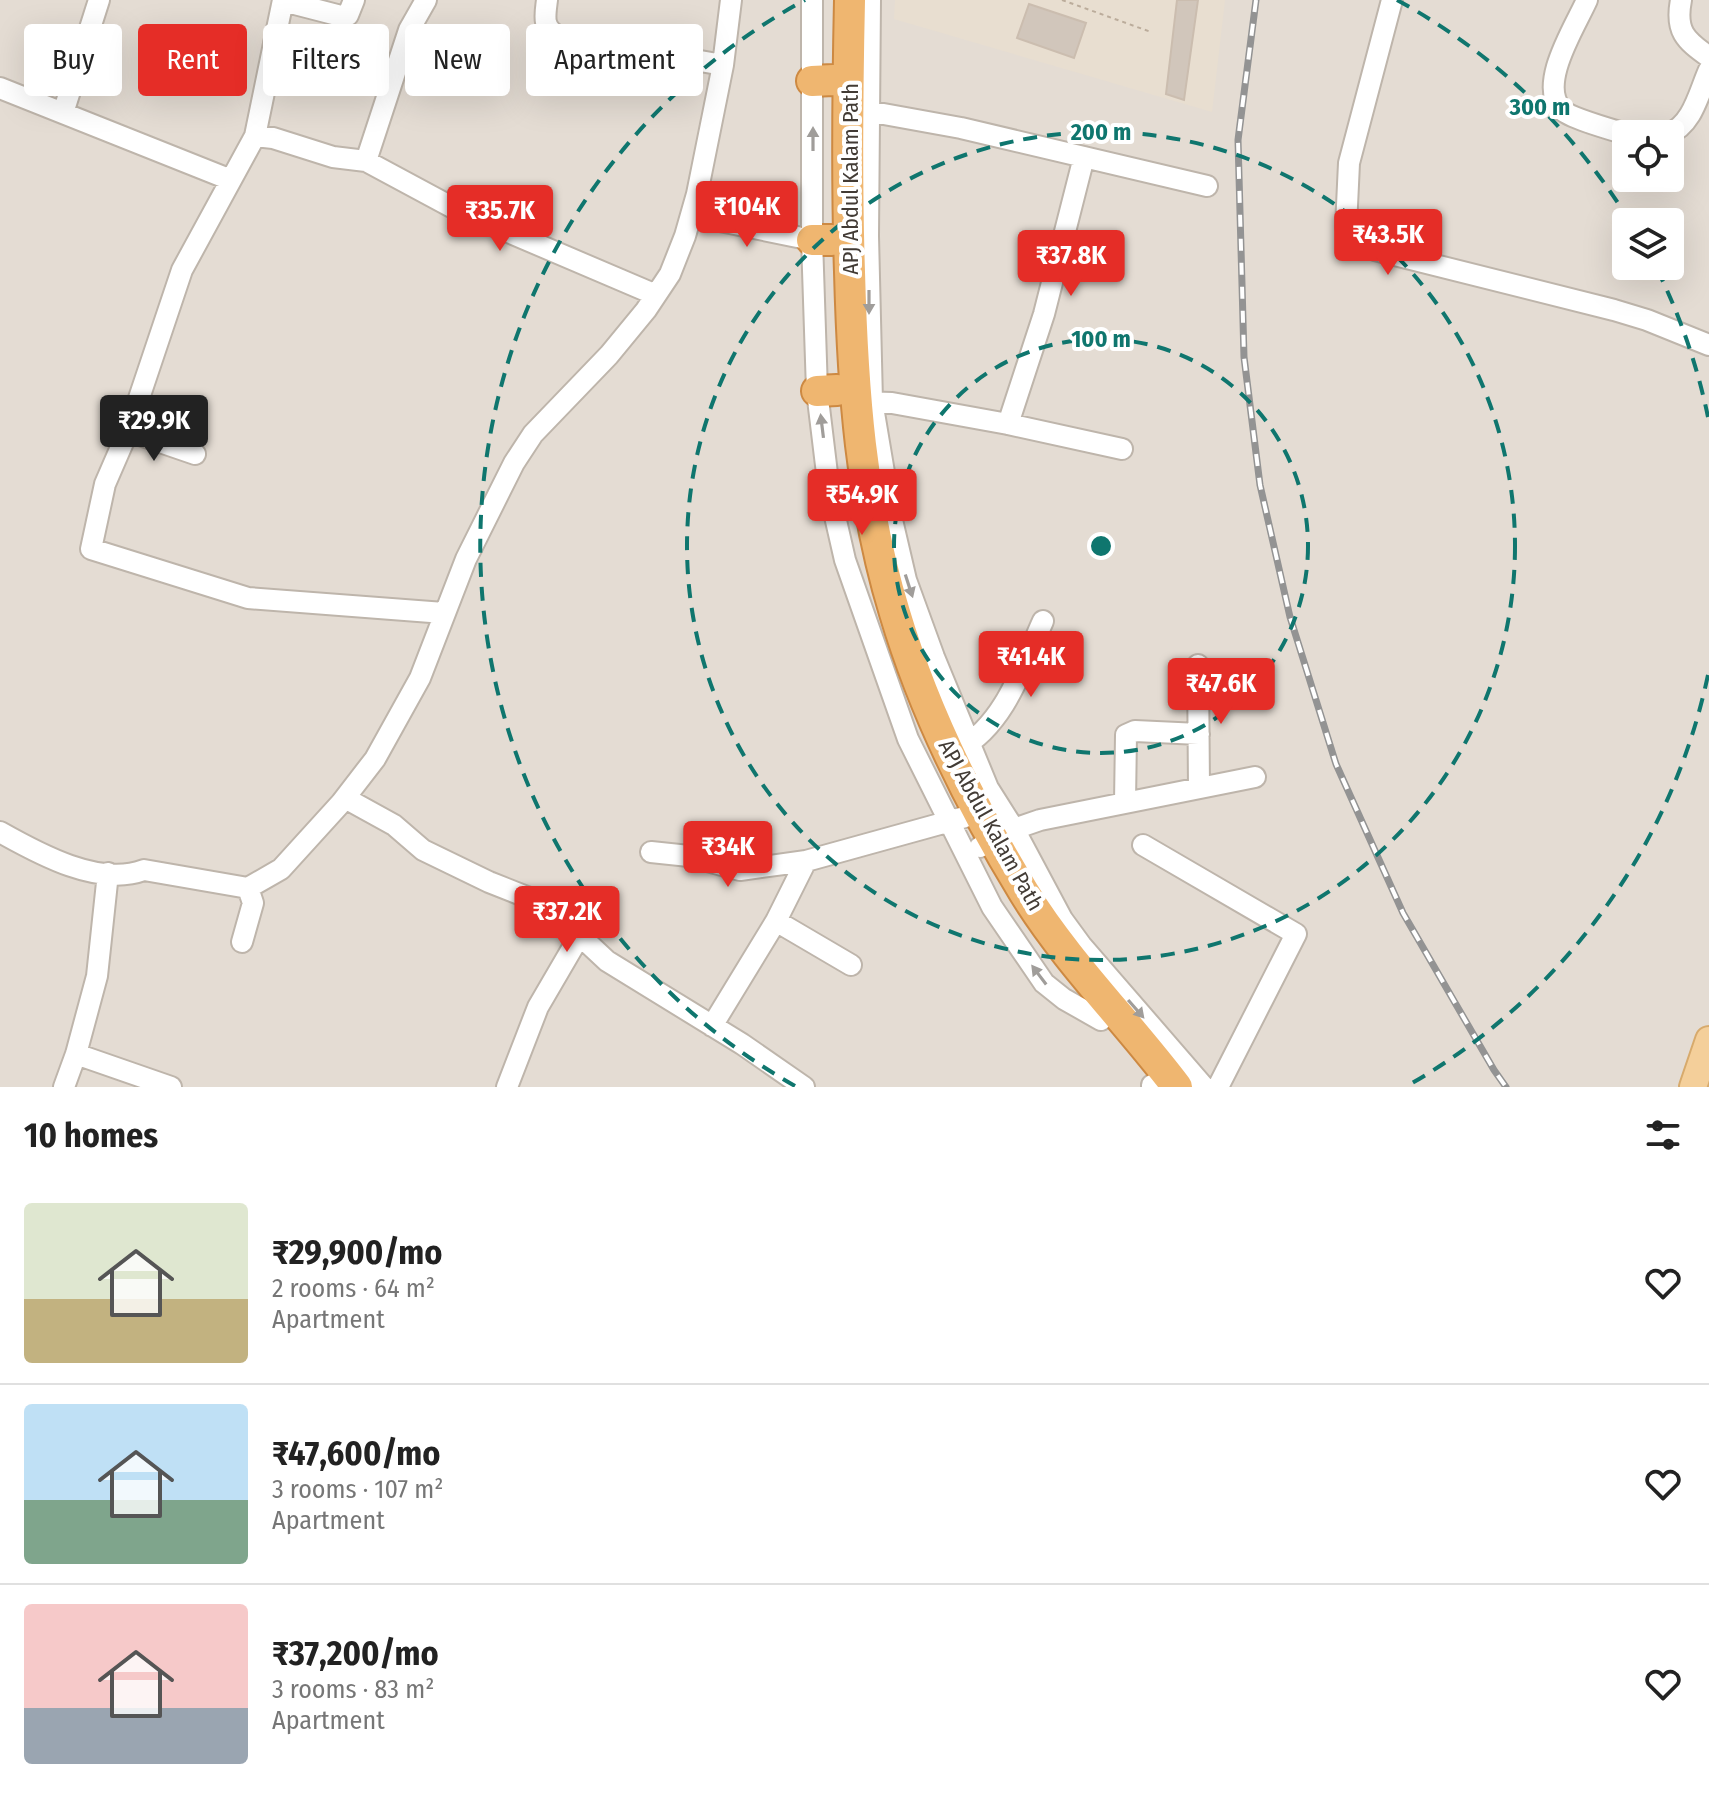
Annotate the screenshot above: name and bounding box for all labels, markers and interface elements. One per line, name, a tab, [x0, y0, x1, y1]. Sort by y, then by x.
chip: Buy	[24, 24, 122, 96]
chip: Rent	[138, 24, 247, 96]
chip: Filters	[263, 24, 389, 96]
chip: New	[405, 24, 510, 96]
chip: Apartment	[526, 24, 703, 96]
street label: APJ Abdul Kalam Path	[837, 83, 864, 275]
text: 300 m	[1509, 93, 1570, 121]
text: 200 m	[1070, 118, 1131, 146]
map controls	[1612, 120, 1684, 280]
button: locate	[1612, 120, 1684, 192]
one-way arrow	[807, 126, 819, 151]
pin: ₹104K	[691, 181, 803, 249]
pin: ₹35.7K	[435, 185, 565, 253]
text: ₹104K	[714, 191, 780, 222]
text: ₹35.7K	[465, 195, 535, 226]
button: layers	[1612, 208, 1684, 280]
pin: ₹43.5K	[1323, 209, 1453, 277]
text: ₹43.5K	[1352, 219, 1424, 250]
pin: ₹37.8K	[1006, 230, 1136, 298]
text: ₹37.8K	[1036, 240, 1106, 271]
one-way arrow	[862, 290, 875, 315]
text: 100 m	[1071, 325, 1131, 353]
pin: ₹29.9K	[89, 395, 219, 463]
text: ₹29.9K	[118, 405, 190, 436]
one-way arrow	[815, 413, 828, 438]
pin: ₹54.9K	[797, 469, 927, 537]
text: ₹54.9K	[826, 479, 898, 510]
centre of rings	[1087, 532, 1115, 560]
one-way arrow	[903, 574, 916, 598]
pin: ₹41.4K	[966, 631, 1096, 699]
text: ₹41.4K	[997, 641, 1065, 672]
pin: ₹47.6K	[1156, 658, 1286, 726]
text: ₹47.6K	[1186, 668, 1256, 699]
street label: APJ Abdul Kalam Path	[933, 735, 1049, 915]
pin: ₹34K	[681, 821, 775, 889]
text: ₹34K	[701, 831, 755, 862]
pin: ₹37.2K	[502, 886, 632, 954]
text: ₹37.2K	[532, 896, 602, 927]
one-way arrow	[1031, 965, 1047, 985]
one-way arrow	[1127, 998, 1144, 1018]
icon: filters	[1641, 1113, 1685, 1157]
text: 10 homes	[24, 1115, 158, 1156]
text: ₹29,900/mo	[272, 1232, 442, 1273]
icon: home	[88, 1235, 184, 1331]
icon: heart	[1641, 1261, 1685, 1305]
text: 2 rooms · 64 m²	[272, 1273, 435, 1304]
text: Apartment	[272, 1304, 385, 1335]
text: ₹47,600/mo	[272, 1433, 440, 1474]
icon: home	[88, 1436, 184, 1532]
icon: heart	[1641, 1462, 1685, 1506]
text: 3 rooms · 107 m²	[272, 1474, 444, 1505]
text: Apartment	[272, 1505, 385, 1536]
text: ₹37,200/mo	[272, 1633, 439, 1674]
icon: home	[88, 1636, 184, 1732]
icon: heart	[1641, 1662, 1685, 1706]
text: 3 rooms · 83 m²	[272, 1674, 434, 1705]
text: Apartment	[272, 1705, 385, 1736]

